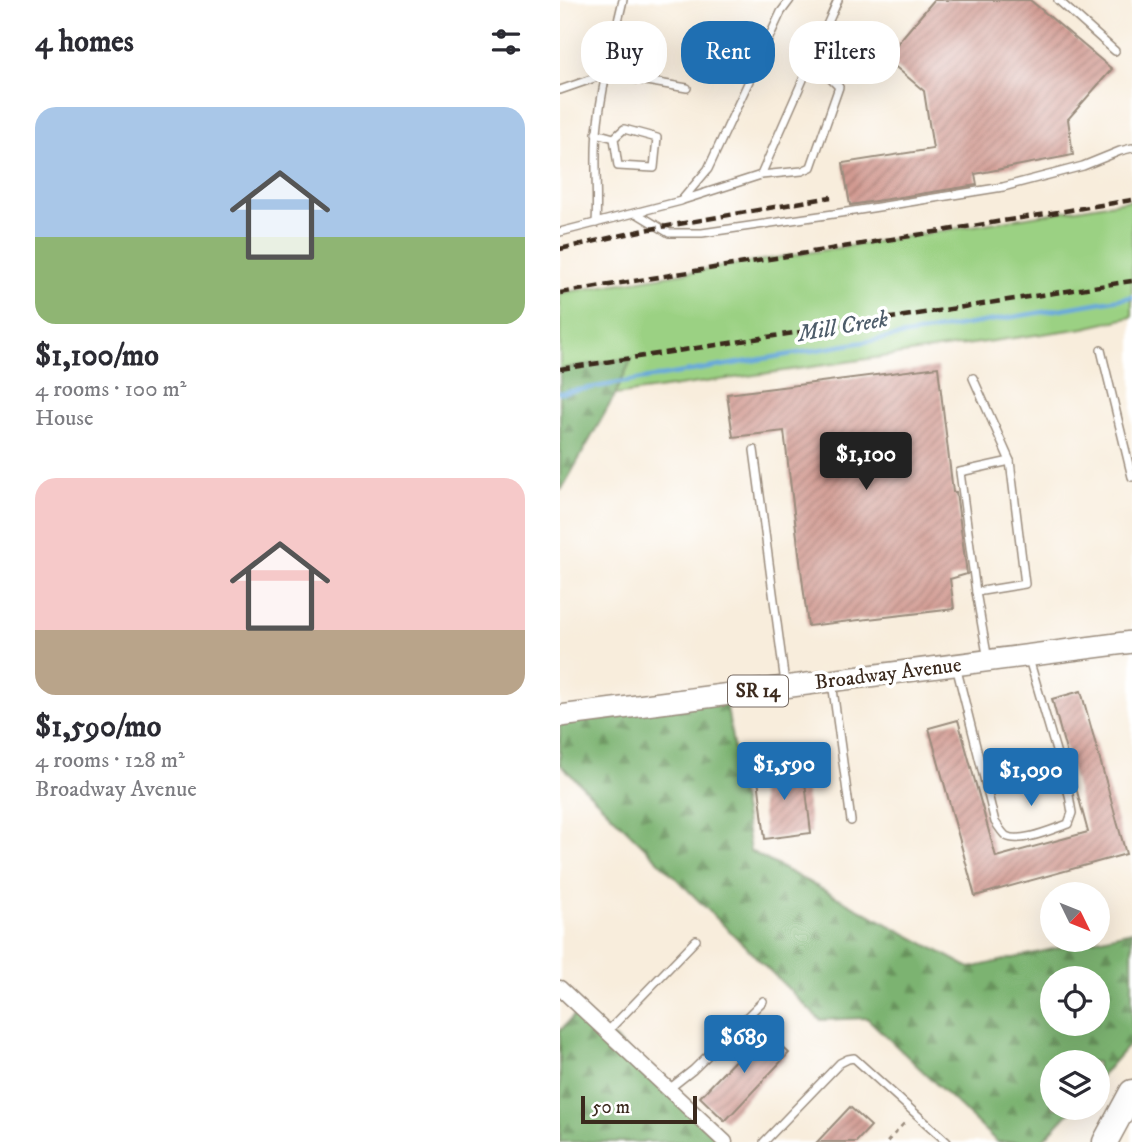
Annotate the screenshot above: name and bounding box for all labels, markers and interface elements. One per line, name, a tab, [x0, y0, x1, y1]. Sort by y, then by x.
chip: Buy	[581, 21, 667, 84]
chip: Rent	[681, 21, 775, 84]
chip: Filters	[789, 21, 900, 84]
icon: filters	[487, 23, 525, 61]
text: 4 homes	[35, 24, 134, 61]
icon: home	[217, 152, 343, 278]
water label: Mill Creek	[794, 305, 891, 350]
text: $1,100/mo	[35, 338, 159, 375]
text: 4 rooms · 100 m²	[35, 375, 187, 404]
text: House	[35, 404, 93, 433]
pin: $1,100	[809, 433, 923, 492]
text: $1,100	[836, 440, 896, 469]
icon: home	[217, 523, 343, 649]
street label: Broadway Avenue	[813, 652, 963, 696]
road number: SR 14	[728, 676, 788, 706]
text: $1,590/mo	[35, 709, 161, 746]
pin: $1,590	[727, 742, 841, 802]
text: 4 rooms · 128 m²	[35, 746, 185, 775]
pin: $1,090	[974, 748, 1088, 808]
text: $1,590	[753, 750, 815, 779]
text: $1,090	[999, 756, 1063, 785]
text: Broadway Avenue	[35, 775, 197, 804]
north arrow	[1040, 882, 1110, 952]
map controls	[1040, 882, 1110, 1120]
button: locate	[1040, 966, 1110, 1036]
pin: $689	[703, 1016, 785, 1075]
text: $689	[720, 1023, 768, 1052]
button: layers	[1040, 1050, 1110, 1120]
scale bar	[581, 1093, 696, 1125]
text: 50 m	[592, 1096, 630, 1119]

